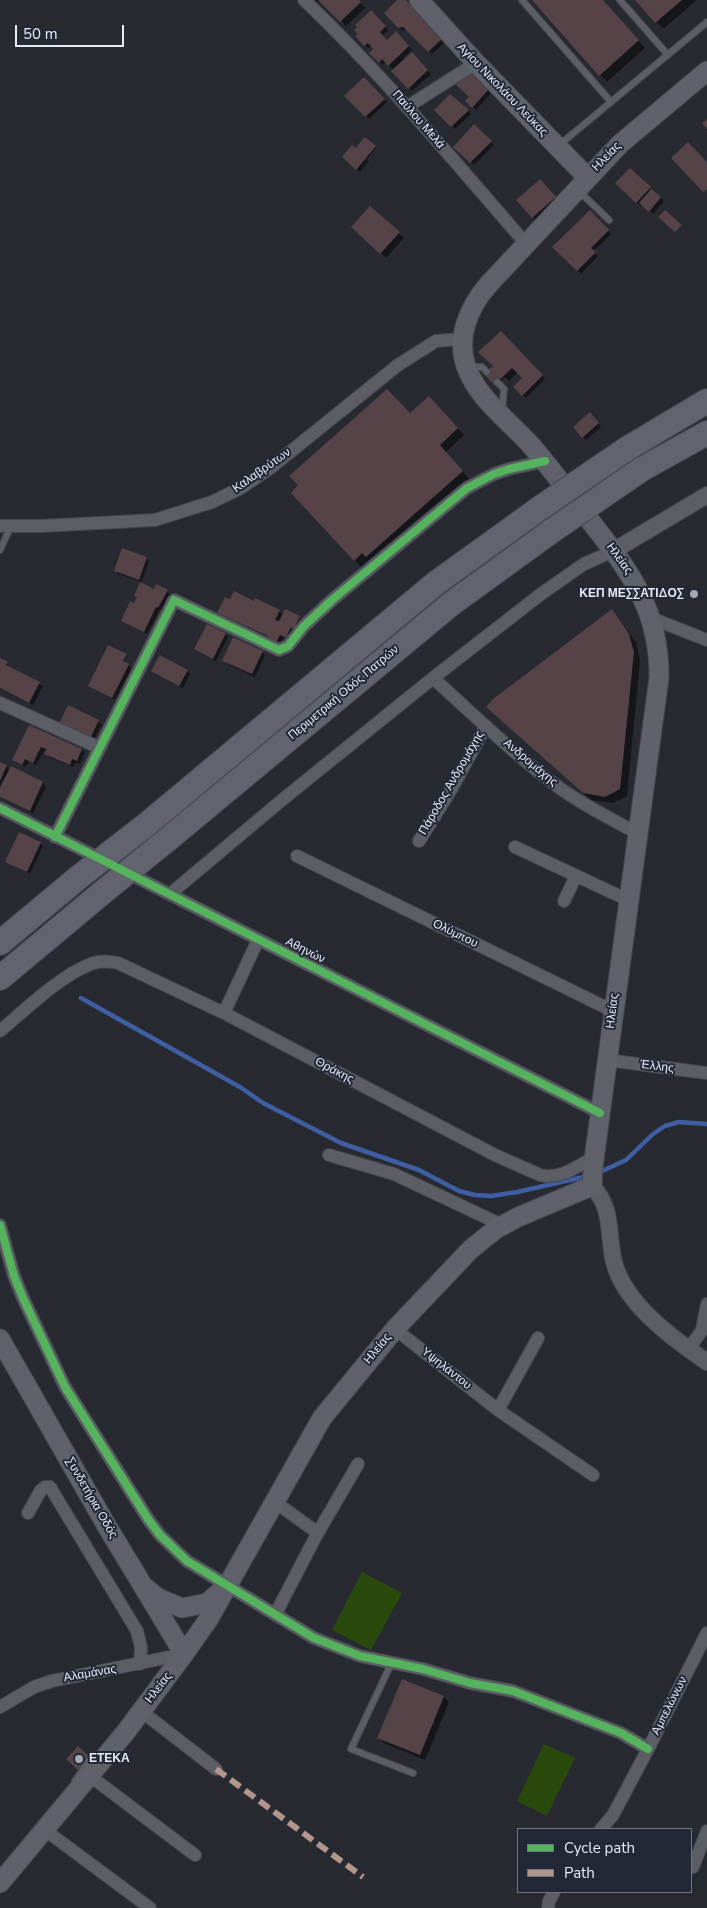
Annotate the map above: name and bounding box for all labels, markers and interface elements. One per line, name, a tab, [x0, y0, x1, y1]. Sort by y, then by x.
scale bar	[18, 15, 126, 47]
text: 50 m	[23, 24, 58, 44]
street label: Αγίου Νικολάου Λεύκας	[454, 40, 550, 140]
street label: Παύλου Μελά	[389, 88, 447, 152]
street label: Ηλείας	[590, 139, 624, 175]
street label: Καλαβρύτων	[230, 446, 294, 496]
street label: Ηλείας	[603, 540, 635, 578]
place label: ΚΕΠ ΜΕΣΣΑΤΙΔΟΣ	[579, 587, 684, 601]
marker: ΚΕΠ ΜΕΣΣΑΤΙΔΟΣ	[688, 588, 700, 600]
street label: Περιμετρική Οδός Πατρών	[286, 643, 402, 743]
street label: Πάροδος Ανδρομάχης	[416, 728, 488, 838]
street label: Ανδρομάχης	[500, 736, 560, 790]
street label: Ολύμπου	[430, 917, 480, 951]
street label: Αθηνών	[283, 935, 327, 967]
street label: Ηλείας	[604, 993, 622, 1029]
street label: Θράκης	[312, 1055, 356, 1087]
street label: Έλλης	[639, 1058, 675, 1076]
street label: Ηλείας	[361, 1331, 395, 1367]
street label: Υψηλάντου	[418, 1345, 474, 1393]
street label: Συνδετήρια Οδός	[62, 1455, 120, 1541]
street label: Αλαμάνας	[63, 1662, 117, 1686]
street label: Ηλείας	[142, 1670, 176, 1706]
street label: Αμπελώνων	[649, 1674, 691, 1738]
place label: ΕΤΕΚΑ	[89, 1752, 130, 1766]
marker: ΕΤΕΚΑ	[73, 1753, 85, 1765]
legend	[517, 1828, 692, 1893]
text: Cycle path	[564, 1838, 635, 1858]
text: Path	[564, 1863, 595, 1883]

